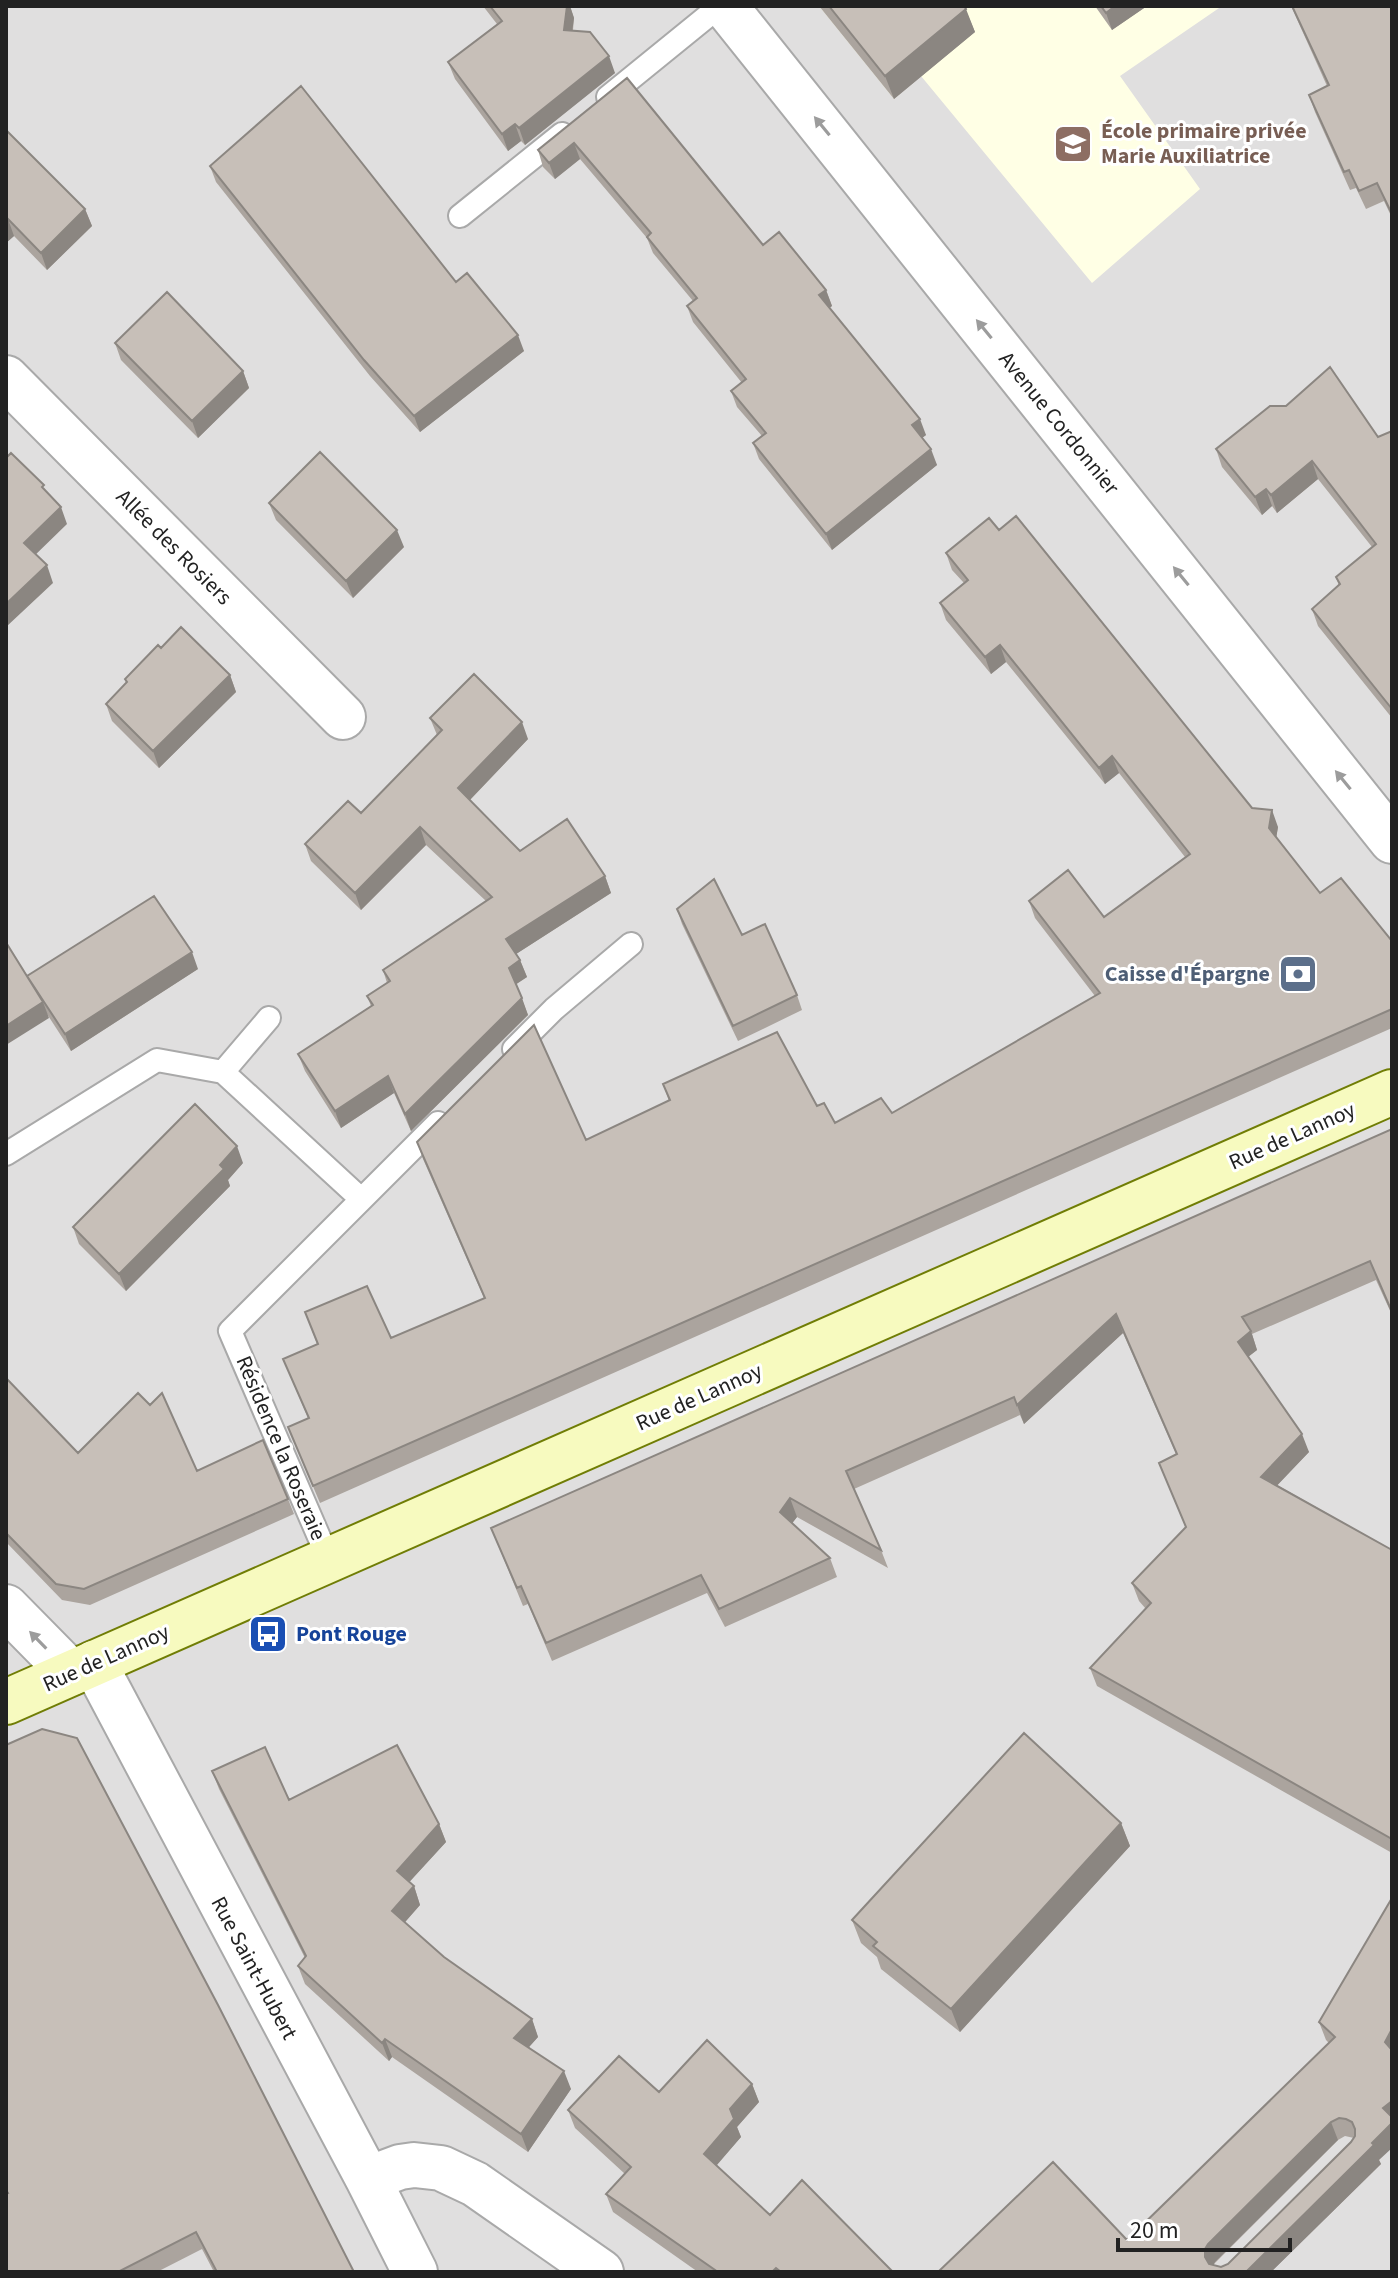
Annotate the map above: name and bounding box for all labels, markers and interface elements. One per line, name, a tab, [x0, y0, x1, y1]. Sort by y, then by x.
place label: École primaire privée Marie Auxiliatrice	[1101, 115, 1307, 172]
one-way arrow	[814, 116, 831, 136]
school or university icon: École primaire privée Marie Auxiliatrice	[1052, 123, 1094, 165]
one-way arrow	[976, 319, 993, 339]
street label: Avenue Cordonnier	[991, 344, 1127, 502]
street label: Allée des Rosiers	[109, 482, 239, 612]
one-way arrow	[1174, 566, 1190, 586]
one-way arrow	[1335, 769, 1352, 790]
bank icon: Caisse d'Épargne	[1277, 953, 1319, 995]
place label: Caisse d'Épargne	[1105, 958, 1270, 990]
street label: Rue de Lannoy	[1224, 1094, 1361, 1178]
street label: Résidence la Roseraie	[228, 1351, 334, 1545]
street label: Rue de Lannoy	[631, 1355, 768, 1439]
bus stop icon: Pont Rouge	[247, 1613, 289, 1655]
street label: Rue de Lannoy	[38, 1616, 175, 1700]
place label: Pont Rouge	[296, 1618, 407, 1650]
one-way arrow	[30, 1631, 48, 1650]
street label: Rue Saint-Hubert	[203, 1891, 306, 2046]
scale bar	[1118, 2202, 1290, 2252]
text: 20 m	[1130, 2213, 1179, 2248]

